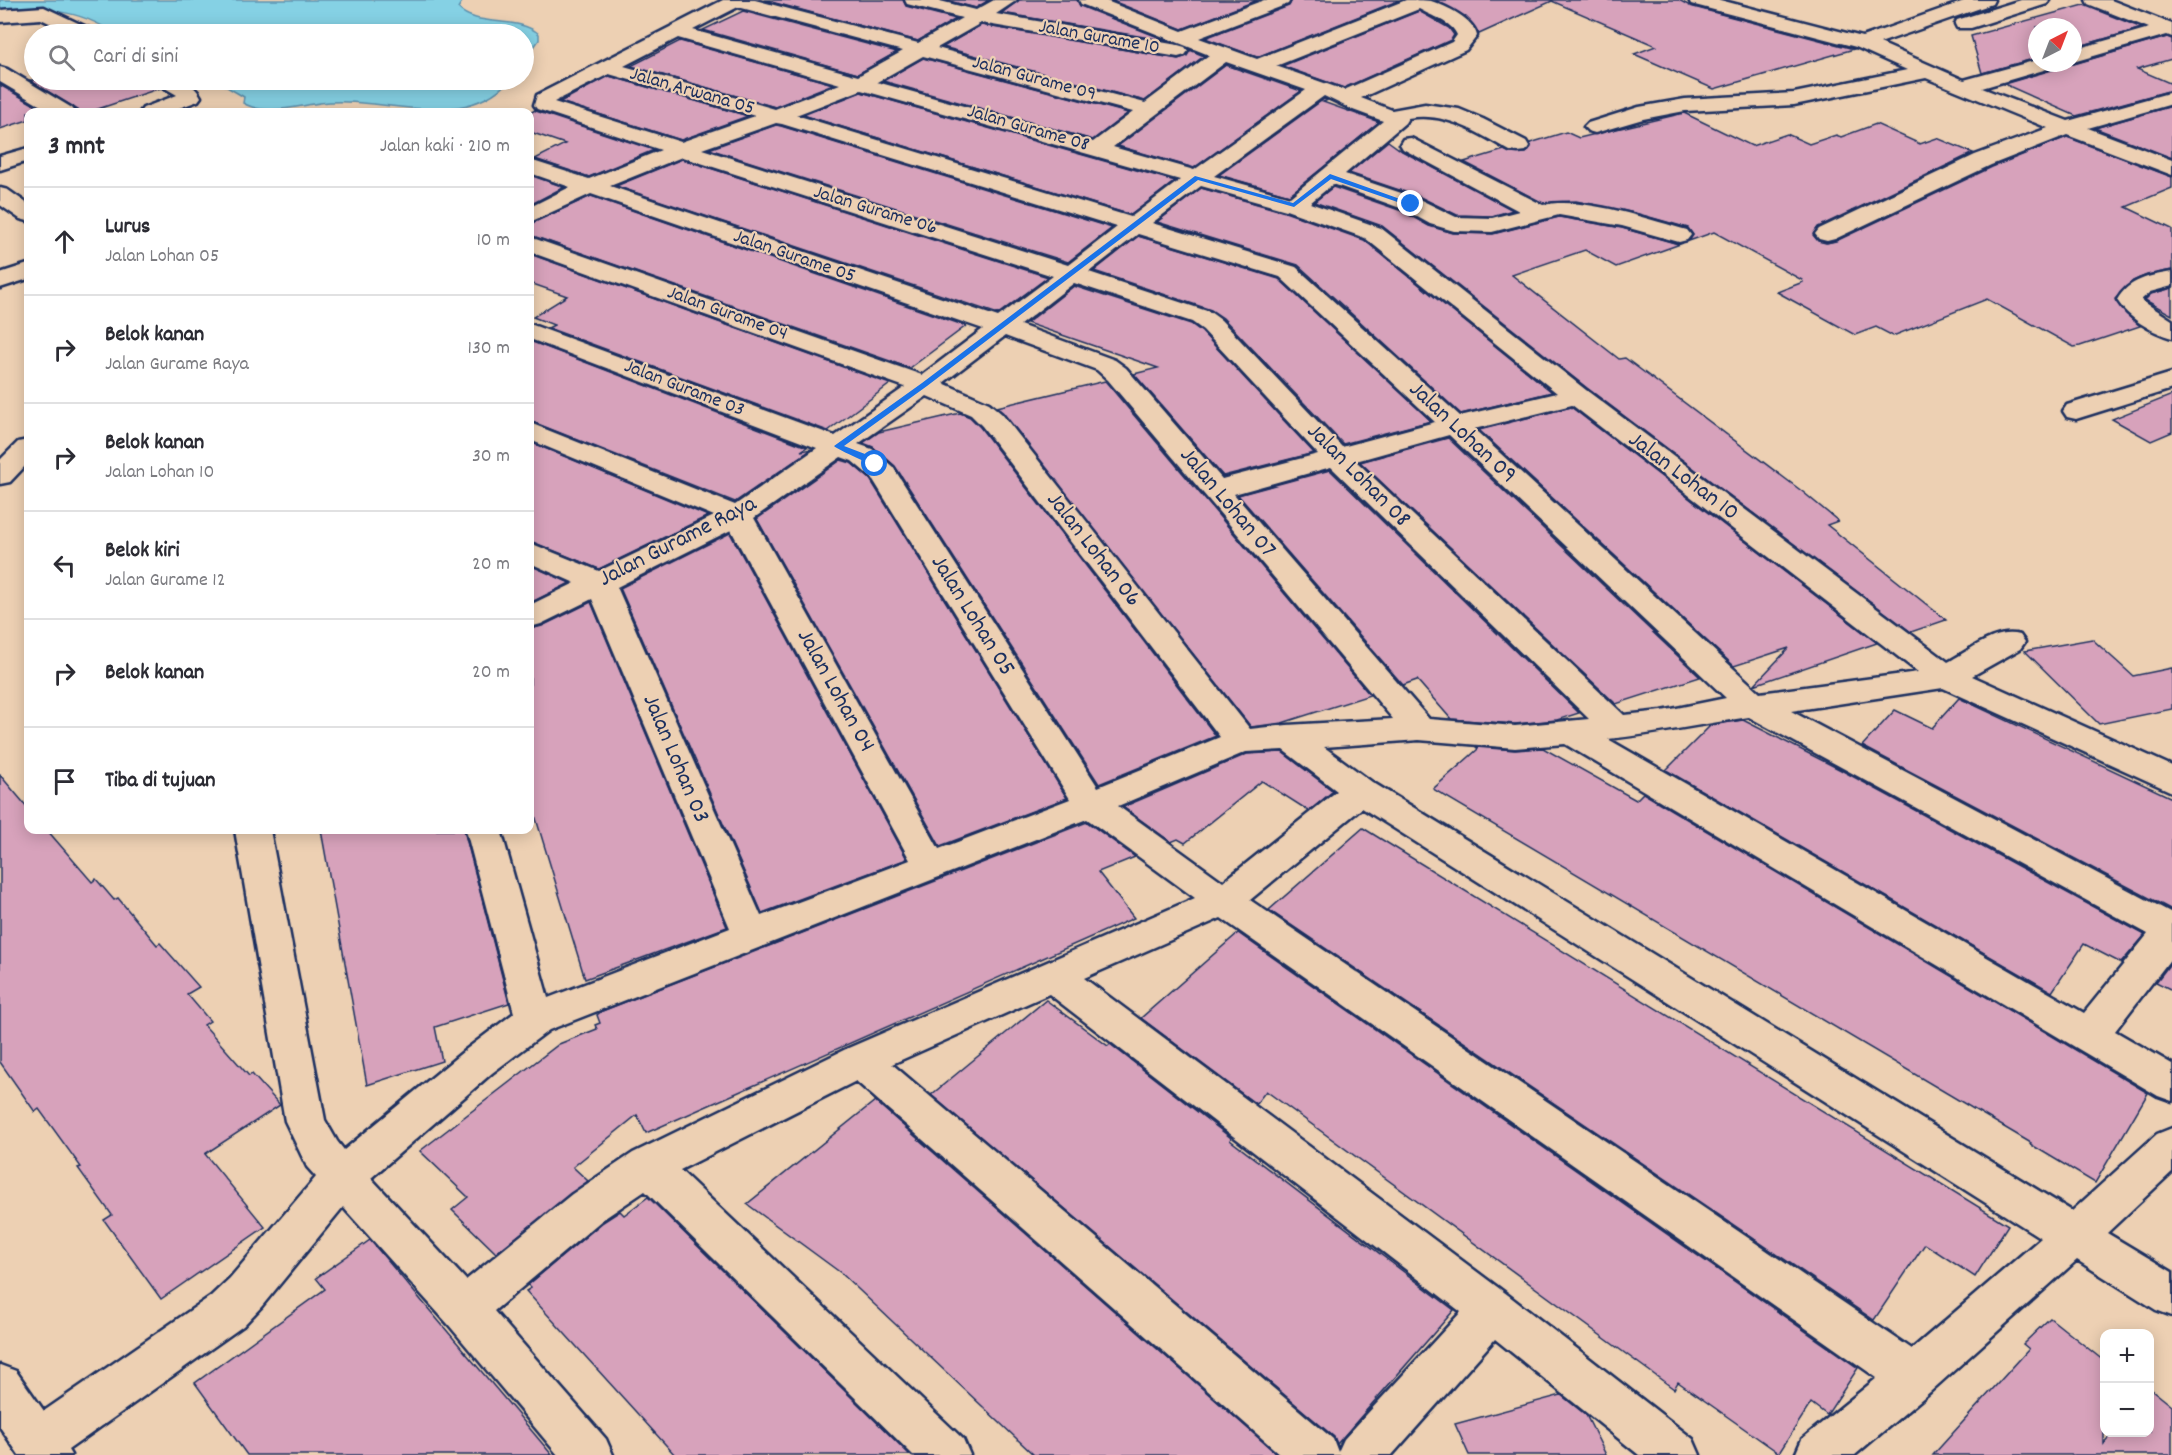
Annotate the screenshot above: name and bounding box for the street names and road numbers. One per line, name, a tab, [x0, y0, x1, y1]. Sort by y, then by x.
street label: Jalan Gurame 10	[1036, 14, 1162, 62]
street label: Jalan Gurame 09	[969, 49, 1099, 109]
street label: Jalan Arwana 05	[626, 61, 758, 123]
street label: Jalan Gurame 08	[963, 98, 1093, 160]
street label: Jalan Gurame 06	[810, 179, 940, 243]
street label: Jalan Gurame 05	[729, 223, 859, 291]
street label: Jalan Gurame 04	[663, 279, 791, 349]
street label: Jalan Gurame 03	[620, 353, 748, 425]
street label: Jalan Lohan 09	[1400, 374, 1524, 492]
street label: Jalan Lohan 08	[1298, 416, 1418, 536]
street label: Jalan Lohan 10	[1620, 424, 1746, 530]
street label: Jalan Lohan 07	[1171, 440, 1283, 566]
street label: Jalan Lohan 06	[1037, 485, 1149, 615]
street label: Jalan Gurame Raya	[593, 487, 763, 596]
street label: Jalan Lohan 05	[921, 549, 1023, 683]
street label: Jalan Lohan 04	[787, 623, 883, 759]
street label: Jalan Lohan 03	[633, 689, 717, 829]

